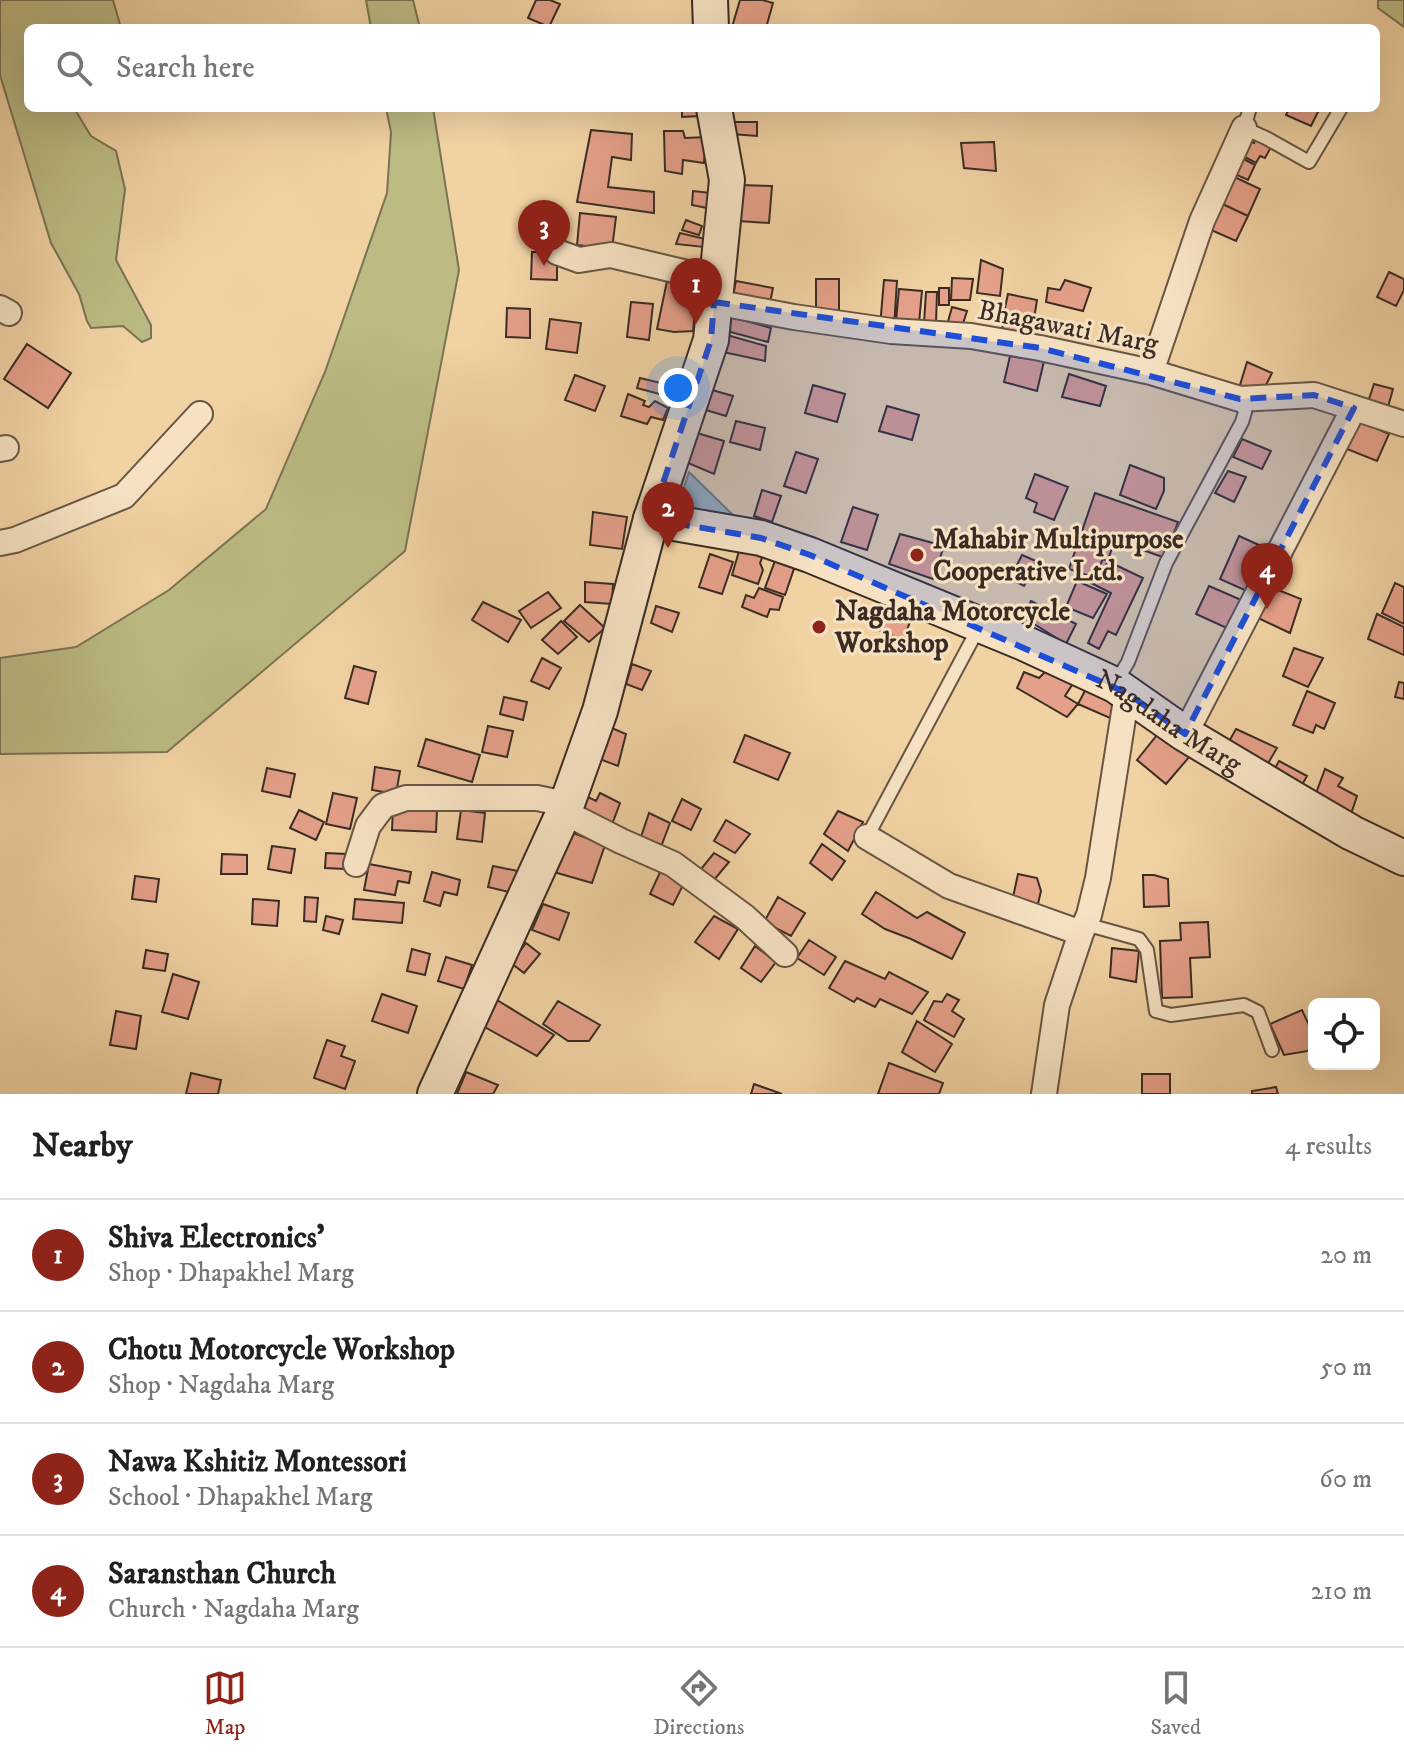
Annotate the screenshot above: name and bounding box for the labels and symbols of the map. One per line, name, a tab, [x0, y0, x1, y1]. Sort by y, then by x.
pin: 3	[518, 200, 570, 266]
pin: 1	[670, 258, 722, 324]
street label: Bhagawati Marg	[975, 292, 1162, 362]
your location	[658, 368, 698, 408]
pin: 2	[642, 482, 694, 548]
place label: Mahabir Multipurpose Cooperative Ltd.	[933, 522, 1184, 589]
pin: 4	[1241, 543, 1293, 609]
marker: Mahabir Multipurpose Cooperative Ltd.	[908, 546, 926, 564]
place label: Nagdaha Motorcycle Workshop	[834, 594, 1070, 661]
marker: Nagdaha Motorcycle Workshop	[810, 618, 828, 636]
street label: Nagdaha Marg	[1090, 661, 1249, 782]

